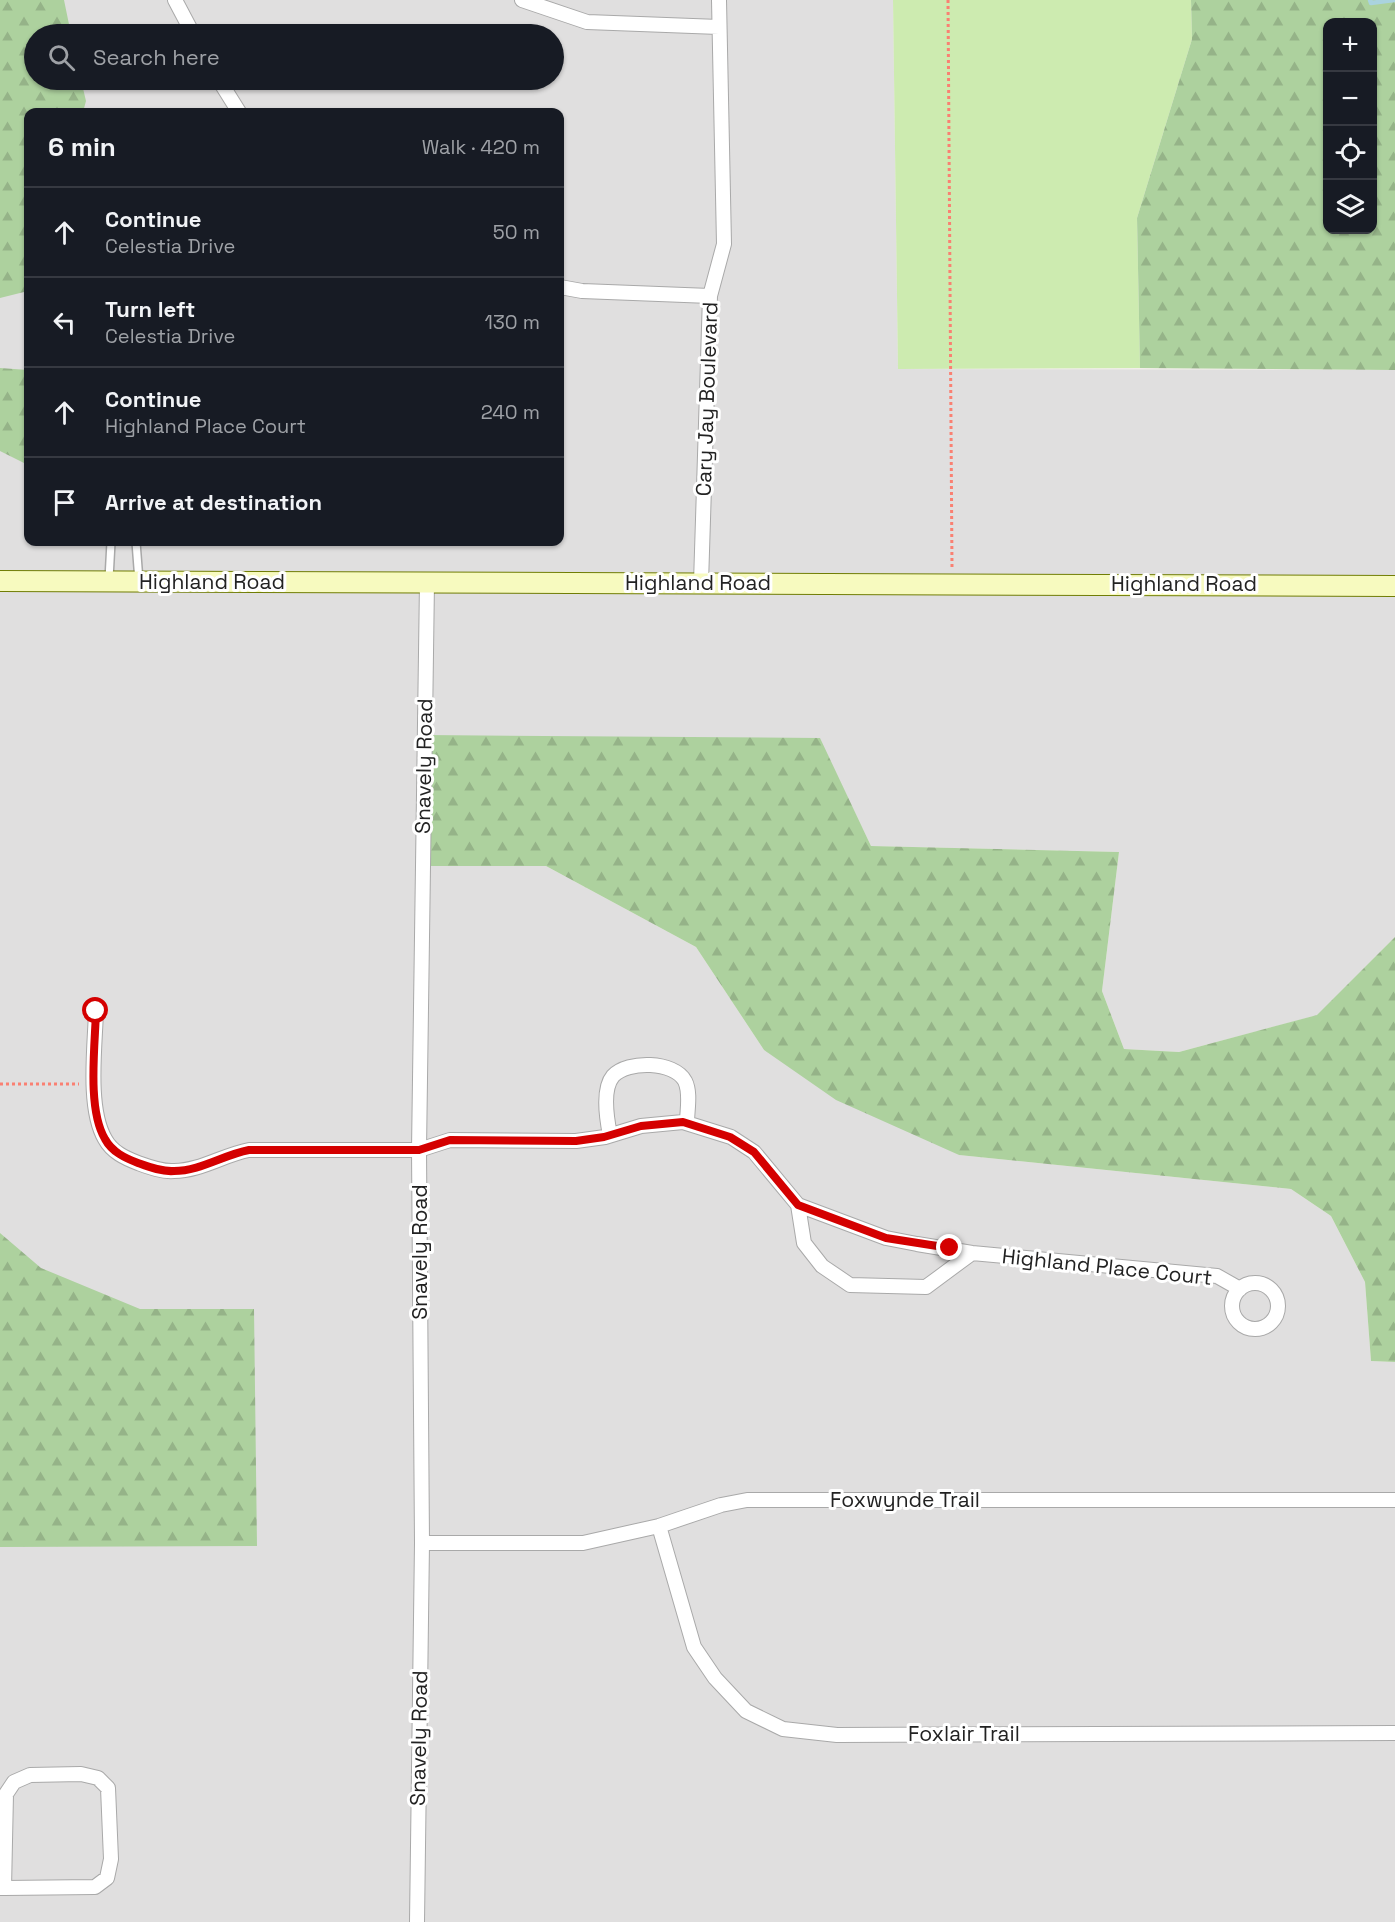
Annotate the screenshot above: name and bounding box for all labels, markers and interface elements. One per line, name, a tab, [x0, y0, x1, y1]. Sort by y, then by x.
map controls	[1323, 18, 1377, 234]
button: +	[1323, 18, 1377, 72]
search box	[24, 24, 564, 90]
icon: search	[45, 41, 78, 74]
text: Search here	[93, 43, 220, 71]
button: −	[1323, 72, 1377, 126]
button: locate	[1323, 126, 1377, 180]
text: 6 min	[48, 130, 116, 164]
text: Walk · 420 m	[422, 134, 540, 160]
button: layers	[1323, 180, 1377, 234]
text: Continue	[105, 205, 201, 233]
icon: ahead	[48, 216, 81, 249]
text: 50 m	[493, 219, 540, 245]
text: Celestia Drive	[105, 233, 235, 259]
text: Turn left	[105, 295, 195, 323]
street label: Cary Jay Boulevard	[690, 301, 723, 497]
icon: left	[48, 306, 81, 339]
text: 130 m	[484, 309, 540, 335]
text: Celestia Drive	[105, 323, 235, 349]
text: Continue	[105, 385, 201, 413]
icon: ahead	[48, 396, 81, 429]
text: 240 m	[481, 399, 540, 425]
text: Highland Place Court	[105, 413, 306, 439]
icon: arrive	[48, 486, 81, 519]
text: Arrive at destination	[105, 488, 322, 516]
street label: Highland Road	[139, 568, 285, 595]
street label: Highland Road	[625, 569, 771, 596]
street label: Highland Road	[1111, 570, 1257, 597]
street label: Snavely Road	[409, 698, 438, 834]
route start	[82, 997, 108, 1023]
street label: Snavely Road	[406, 1184, 433, 1320]
route end	[936, 1234, 962, 1260]
street label: Highland Place Court	[1001, 1242, 1213, 1291]
street label: Foxwynde Trail	[830, 1486, 980, 1513]
street label: Snavely Road	[404, 1670, 433, 1806]
street label: Foxlair Trail	[908, 1720, 1020, 1747]

